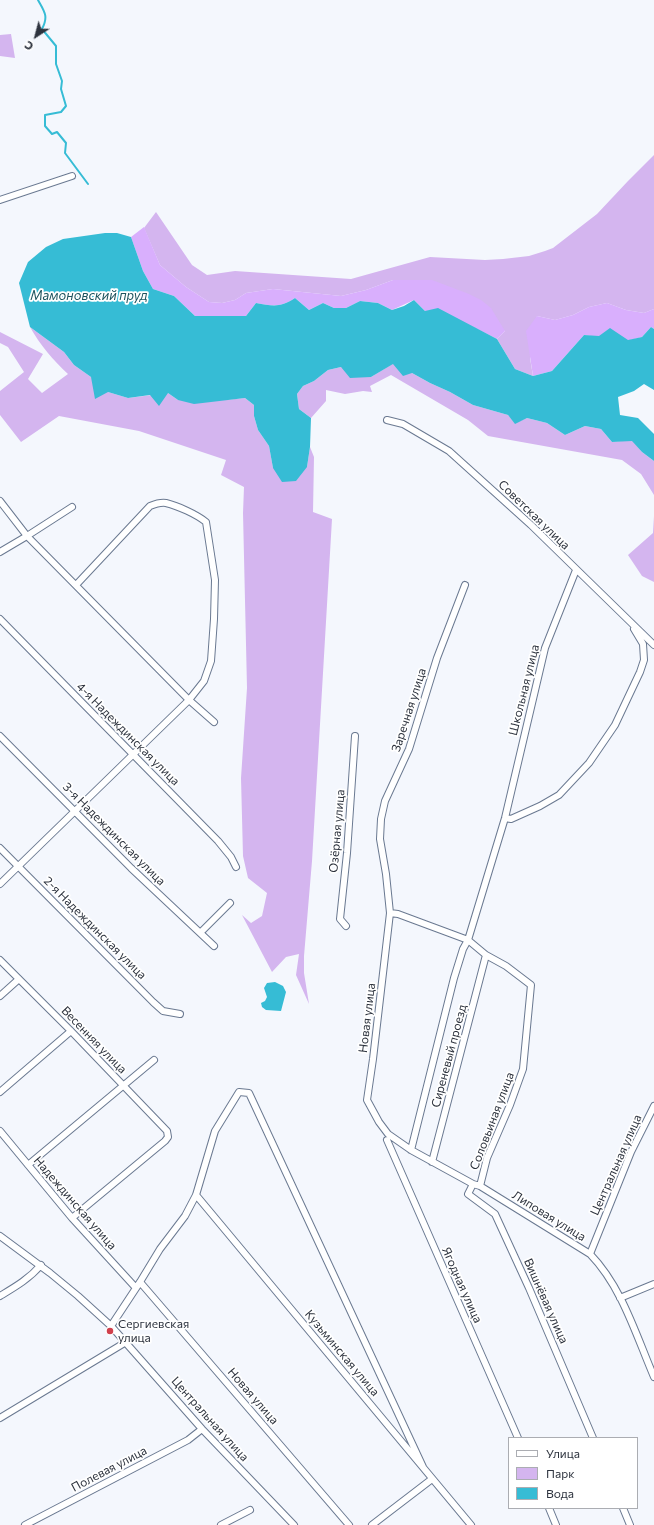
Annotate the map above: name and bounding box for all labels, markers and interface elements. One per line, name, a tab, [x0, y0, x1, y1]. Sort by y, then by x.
north arrow	[16, 16, 56, 56]
text: С	[22, 39, 36, 54]
water label: Мамоновский пруд	[30, 288, 148, 304]
street label: Советская улица	[495, 477, 573, 553]
street label: Школьная улица	[506, 643, 542, 737]
street label: Заречная улица	[389, 666, 429, 754]
street label: 4-я Надеждинская улица	[74, 680, 182, 788]
street label: 3-я Надеждинская улица	[60, 780, 168, 888]
street label: Озёрная улица	[326, 789, 348, 873]
street label: 2-я Надеждинская улица	[41, 874, 149, 982]
street label: Новая улица	[356, 982, 378, 1054]
street label: Весенняя улица	[58, 1003, 130, 1077]
street label: Сиреневый проезд	[428, 1003, 470, 1109]
street label: Соловьиная улица	[467, 1070, 517, 1172]
street label: Центральная улица	[587, 1112, 645, 1218]
street label: Надеждинская улица	[31, 1153, 119, 1253]
street label: Липовая улица	[510, 1188, 588, 1244]
street label: Ягодная улица	[439, 1245, 485, 1325]
street label: Вишнёвая улица	[521, 1256, 571, 1346]
street label: Кузьминская улица	[302, 1307, 382, 1399]
place label: Сергиевская улица	[118, 1317, 189, 1345]
marker: Сергиевская улица	[105, 1326, 115, 1336]
street label: Новая улица	[225, 1365, 281, 1427]
street label: Центральная улица	[168, 1374, 252, 1464]
legend	[508, 1437, 638, 1509]
street label: Полевая улица	[69, 1443, 149, 1495]
text: Улица	[546, 1446, 580, 1460]
text: Парк	[546, 1466, 575, 1480]
text: Вода	[546, 1486, 574, 1500]

